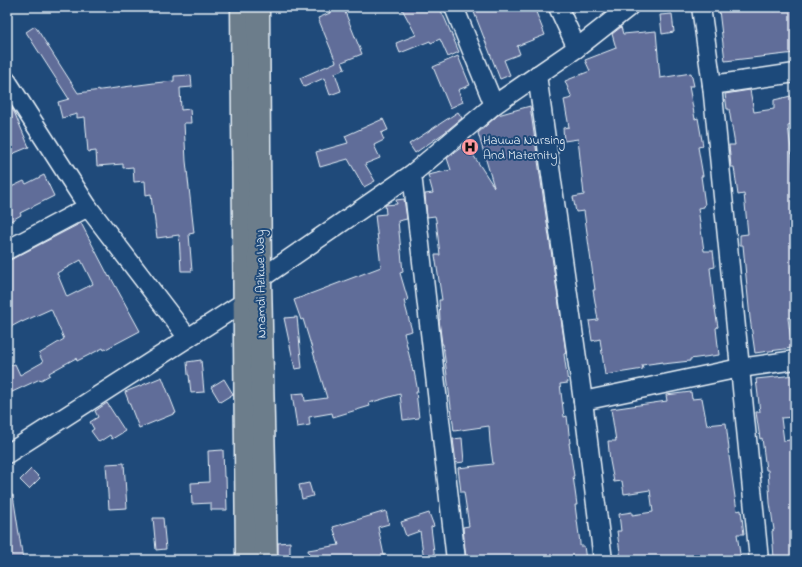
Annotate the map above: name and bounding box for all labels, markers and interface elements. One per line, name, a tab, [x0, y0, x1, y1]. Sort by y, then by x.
place label: Hauwa Nursing And Maternity	[483, 131, 565, 166]
hospital icon: Hauwa Nursing And Maternity	[460, 137, 480, 157]
street label: Nnamdi Azikwe Way	[251, 230, 272, 338]

